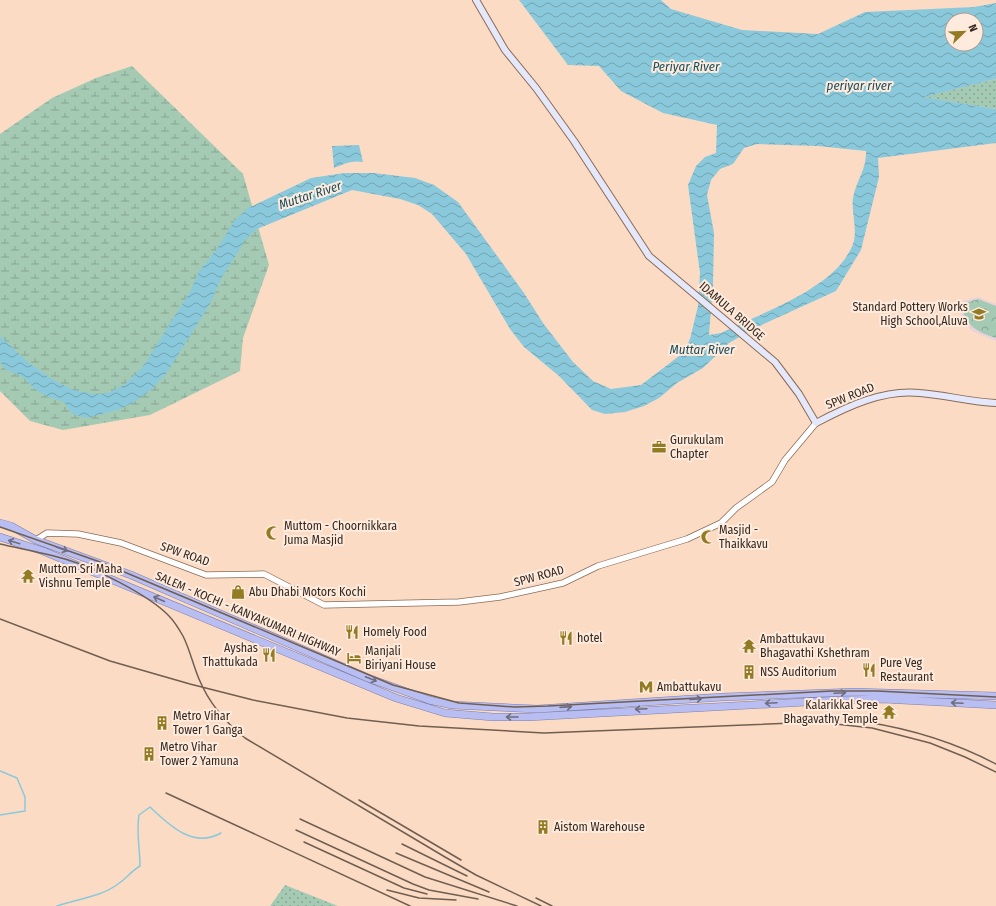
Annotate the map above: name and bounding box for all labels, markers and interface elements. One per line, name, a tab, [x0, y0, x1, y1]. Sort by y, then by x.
north arrow	[944, 12, 984, 52]
text: N	[965, 23, 980, 34]
water label: Periyar River	[653, 59, 720, 74]
water label: periyar river	[827, 78, 892, 93]
water label: Muttar River	[277, 178, 344, 212]
street label: IDAMULA BRIDGE	[696, 279, 768, 343]
place label: Standard Pottery Works High School,Aluva	[852, 300, 968, 328]
school or university icon: Standard Pottery Works High School,Aluva	[971, 306, 987, 322]
water label: Muttar River	[669, 342, 735, 357]
street label: SPW ROAD	[824, 380, 876, 412]
place label: Gurukulam Chapter	[670, 433, 724, 461]
office icon: Gurukulam Chapter	[651, 439, 667, 455]
place label: Muttom - Choornikkara Juma Masjid	[284, 519, 397, 547]
place label: Masjid - Thaikkavu	[719, 523, 768, 551]
mosque icon: Muttom - Choornikkara Juma Masjid	[265, 525, 281, 541]
mosque icon: Masjid - Thaikkavu	[700, 529, 716, 545]
one-way arrow	[8, 538, 21, 545]
street label: SPW ROAD	[159, 539, 211, 569]
one-way arrow	[55, 545, 67, 553]
place label: Muttom Sri Maha Vishnu Temple	[39, 562, 123, 590]
street label: SPW ROAD	[513, 563, 565, 589]
temple icon: Muttom Sri Maha Vishnu Temple	[20, 568, 36, 584]
street label: SALEM - KOCHI - KANYAKUMARI HIGHWAY	[153, 569, 343, 659]
shop icon: Abu Dhabi Motors Kochi	[230, 584, 246, 600]
place label: Abu Dhabi Motors Kochi	[249, 585, 366, 599]
one-way arrow	[153, 595, 165, 602]
restaurant icon: Homely Food	[344, 624, 360, 640]
place label: Homely Food	[363, 625, 427, 639]
restaurant icon: hotel	[558, 630, 574, 646]
place label: hotel	[577, 631, 602, 645]
place label: Ambattukavu Bhagavathi Kshethram	[760, 632, 870, 660]
temple icon: Ambattukavu Bhagavathi Kshethram	[741, 638, 757, 654]
place label: Ayshas Thattukada	[203, 641, 258, 669]
place label: Manjali Biriyani House	[365, 644, 436, 672]
restaurant icon: Ayshas Thattukada	[261, 647, 277, 663]
hotel icon: Manjali Biriyani House	[346, 650, 362, 666]
place label: Pure Veg Restaurant	[880, 656, 933, 684]
restaurant icon: Pure Veg Restaurant	[861, 662, 877, 678]
building icon: NSS Auditorium	[741, 664, 757, 680]
place label: NSS Auditorium	[760, 665, 837, 679]
one-way arrow	[364, 675, 376, 683]
metro station icon: Ambattukavu	[638, 679, 654, 695]
place label: Ambattukavu	[657, 680, 722, 694]
one-way arrow	[833, 689, 846, 696]
one-way arrow	[689, 696, 702, 703]
place label: Kalarikkal Sree Bhagavathy Temple	[783, 698, 878, 726]
one-way arrow	[765, 699, 778, 707]
one-way arrow	[951, 699, 964, 706]
one-way arrow	[559, 703, 572, 711]
temple icon: Kalarikkal Sree Bhagavathy Temple	[881, 704, 897, 720]
one-way arrow	[635, 706, 648, 713]
place label: Metro Vihar Tower 1 Ganga	[173, 709, 243, 737]
one-way arrow	[506, 713, 519, 721]
building icon: Metro Vihar Tower 1 Ganga	[154, 715, 170, 731]
place label: Metro Vihar Tower 2 Yamuna	[160, 740, 239, 768]
building icon: Metro Vihar Tower 2 Yamuna	[141, 746, 157, 762]
building icon: Aistom Warehouse	[535, 819, 551, 835]
place label: Aistom Warehouse	[554, 820, 645, 834]

